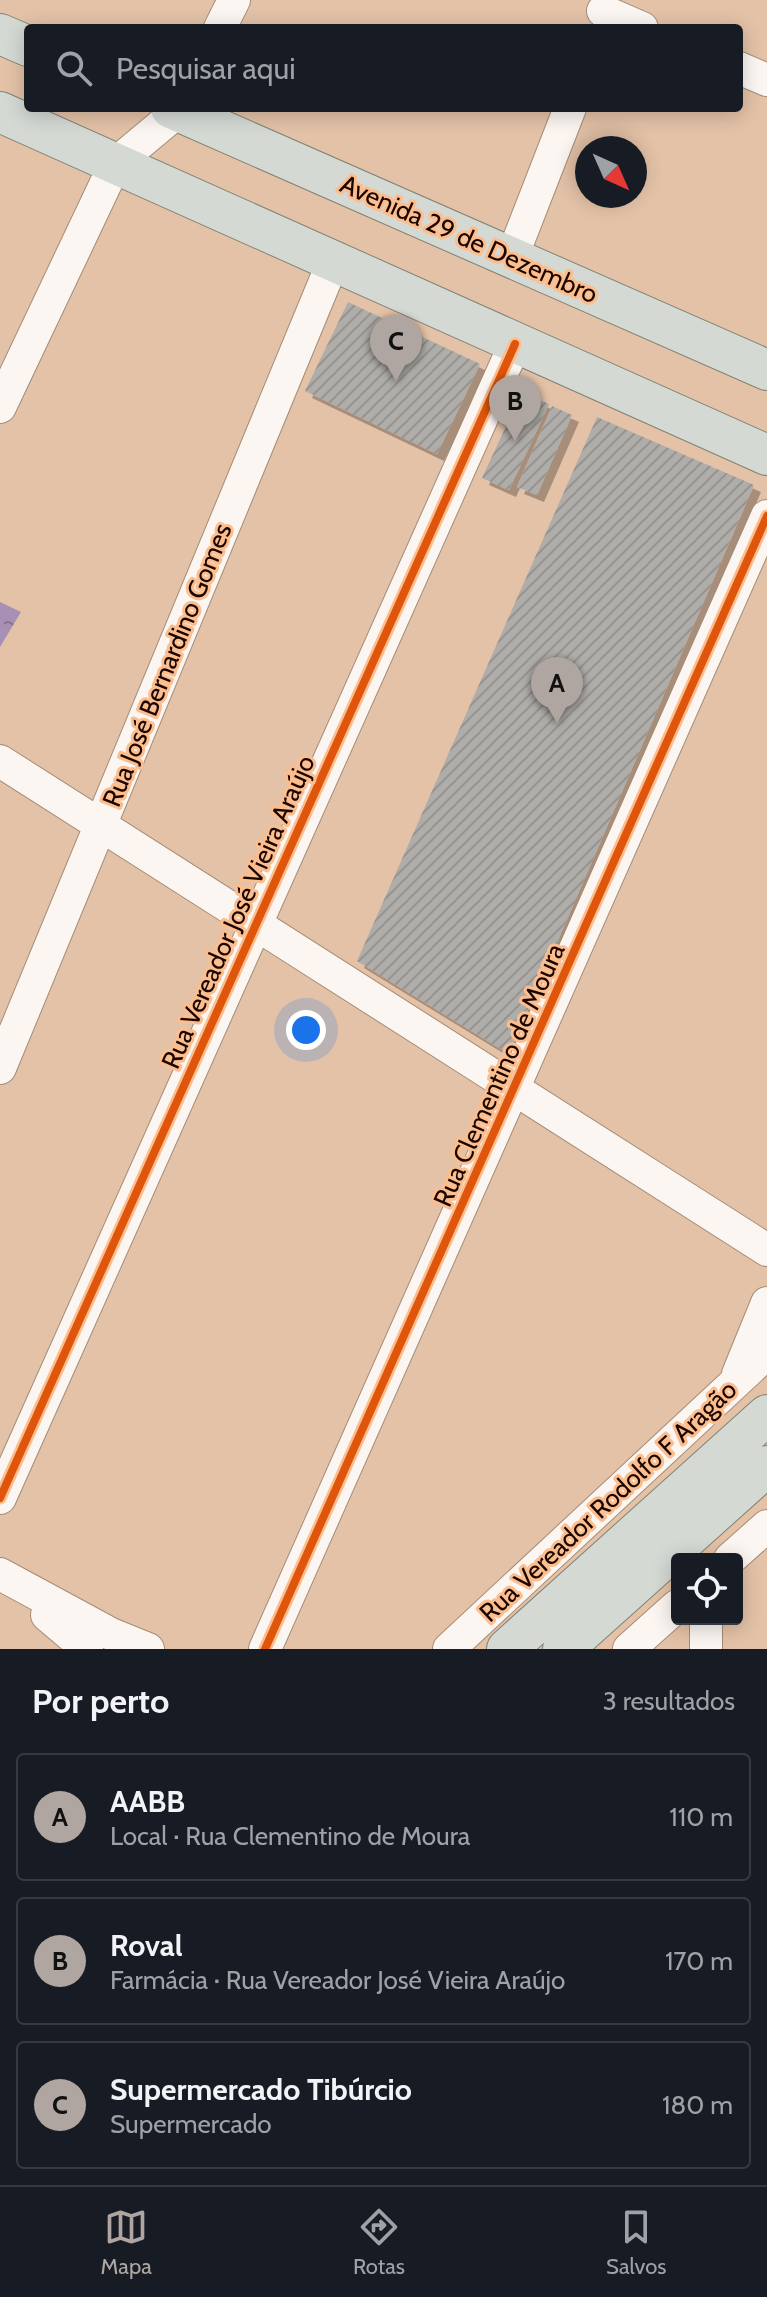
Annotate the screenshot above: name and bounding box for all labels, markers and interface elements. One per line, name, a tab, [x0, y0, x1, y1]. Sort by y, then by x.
search box	[24, 24, 743, 112]
icon: search	[52, 46, 96, 90]
text: Pesquisar aqui	[116, 50, 296, 87]
north arrow	[575, 136, 647, 208]
street label: Avenida 29 de Dezembro	[335, 168, 603, 310]
pin: C	[370, 315, 422, 381]
pin: B	[489, 375, 541, 441]
street label: Rua José Bernardino Gomes	[95, 518, 239, 811]
pin: A	[531, 657, 583, 723]
street label: Rua Vereador José Vieira Araújo	[154, 750, 322, 1074]
street label: Rua Clementino de Moura	[426, 938, 572, 1212]
your location	[286, 1010, 326, 1050]
street label: Rua Vereador Rodolfo F Aragão	[473, 1373, 743, 1629]
map controls	[671, 1553, 743, 1625]
button: locate	[671, 1553, 743, 1625]
text: Por perto	[32, 1680, 169, 1722]
text: 3 resultados	[603, 1685, 735, 1717]
text: AABB	[110, 1783, 185, 1820]
text: A	[52, 1801, 68, 1833]
text: 110 m	[669, 1801, 733, 1833]
text: Local · Rua Clementino de Moura	[110, 1820, 470, 1852]
text: Roval	[110, 1927, 183, 1964]
text: B	[52, 1945, 68, 1977]
text: 170 m	[665, 1945, 733, 1977]
text: Farmácia · Rua Vereador José Vieira Araújo	[110, 1964, 565, 1996]
text: Supermercado Tibúrcio	[110, 2071, 412, 2108]
text: C	[52, 2089, 68, 2121]
text: 180 m	[662, 2089, 733, 2121]
text: Supermercado	[110, 2108, 272, 2140]
tab: Mapa	[101, 2205, 152, 2280]
tab: Rotas	[353, 2205, 405, 2280]
tab: Salvos	[606, 2205, 666, 2280]

